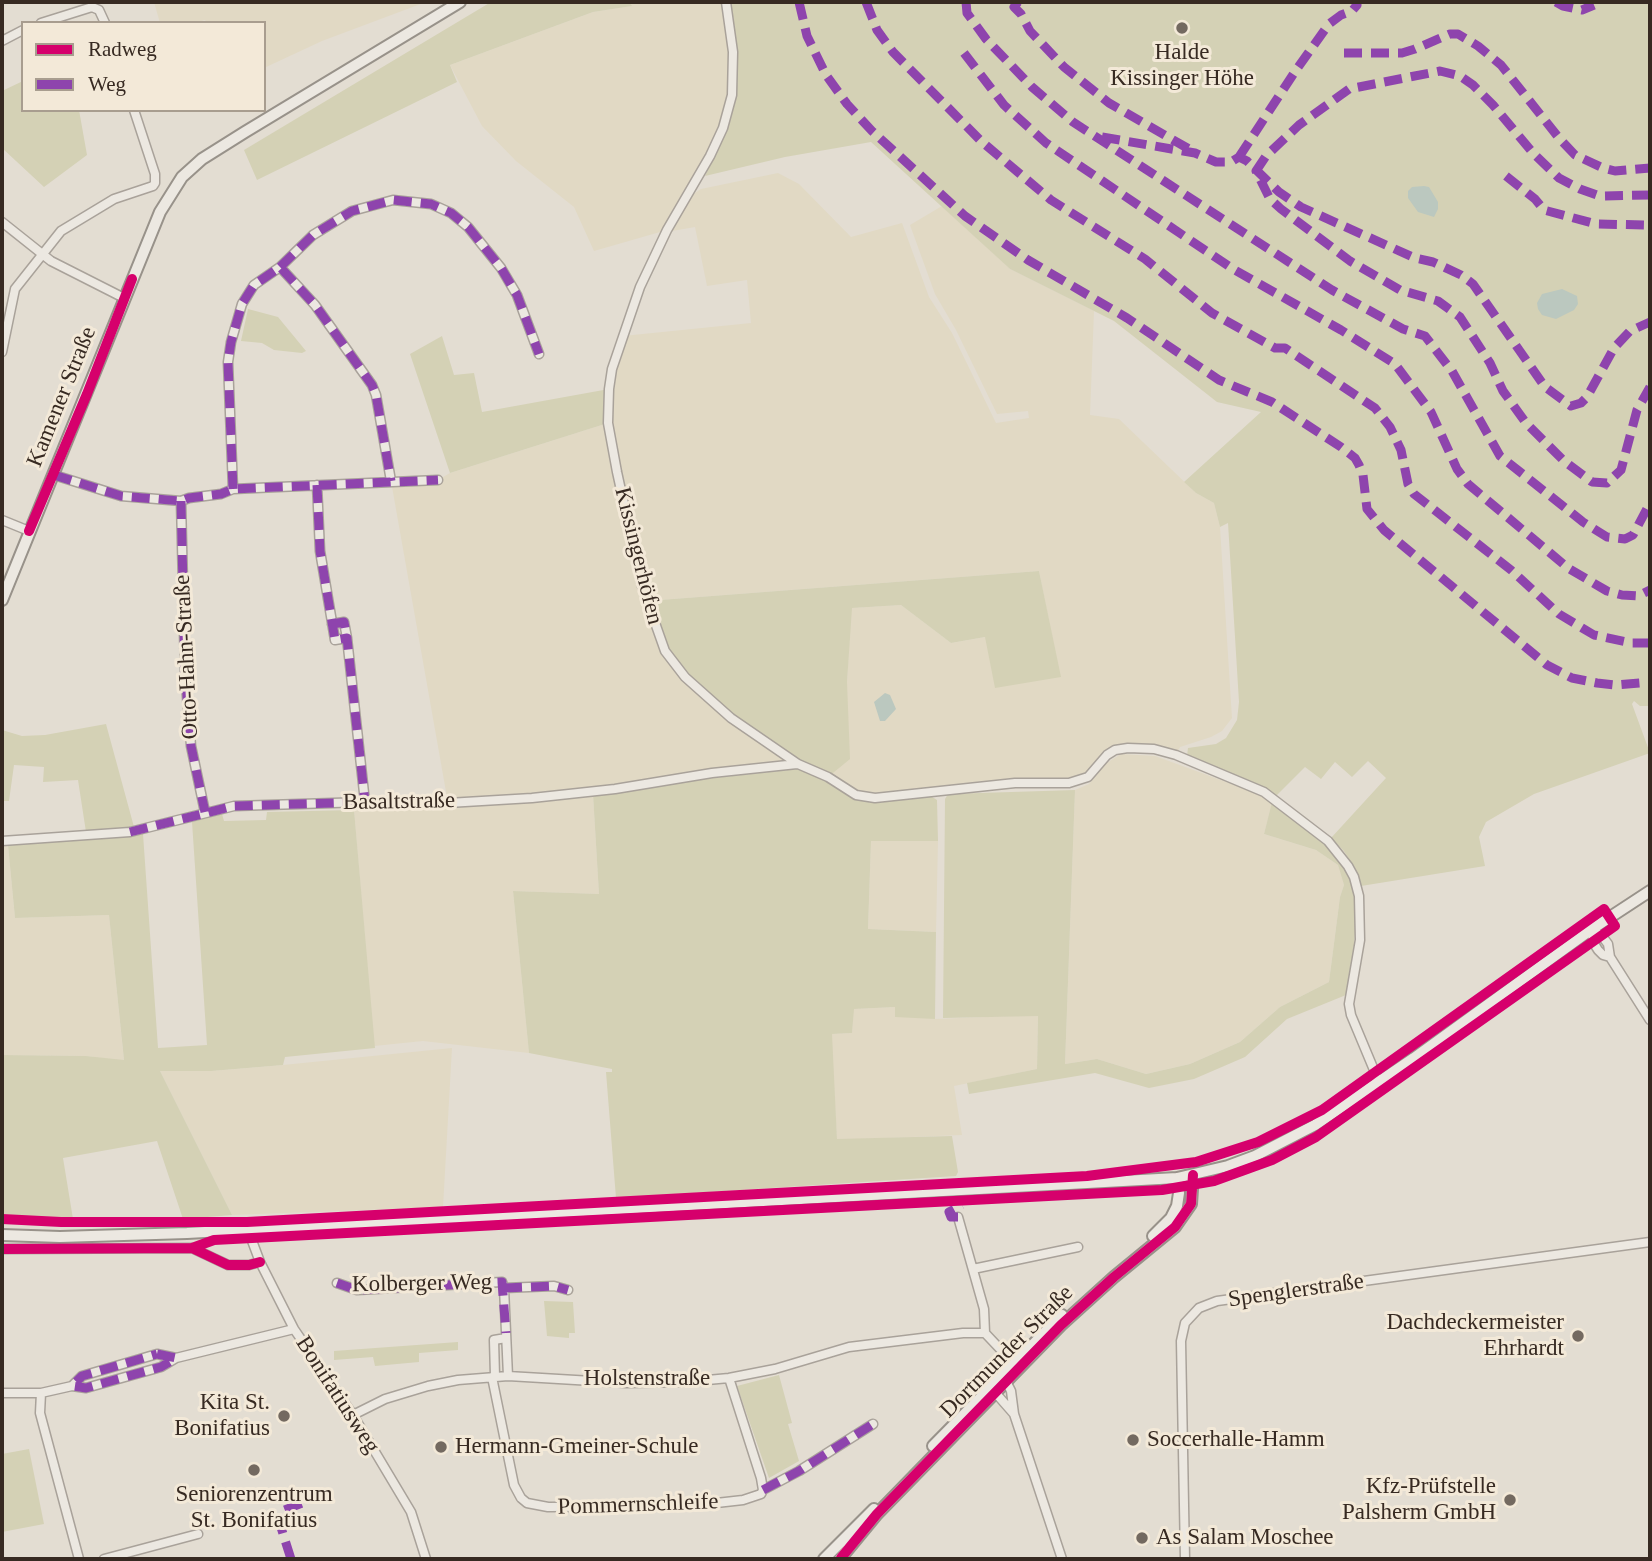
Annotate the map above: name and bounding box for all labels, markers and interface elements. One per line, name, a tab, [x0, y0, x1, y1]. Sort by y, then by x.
marker: Halde Kissinger Höhe	[1174, 20, 1190, 36]
legend	[21, 21, 266, 112]
text: Radweg	[88, 37, 157, 61]
place label: Halde Kissinger Höhe	[1110, 39, 1254, 93]
text: Weg	[88, 72, 126, 96]
street label: Kamener Straße	[21, 323, 103, 471]
street label: Kissingerhöfen	[608, 484, 668, 628]
street label: Otto-Hahn-Straße	[169, 574, 205, 740]
street label: Basaltstraße	[343, 787, 455, 817]
street label: Spenglerstraße	[1226, 1268, 1366, 1314]
street label: Kolberger Weg	[352, 1269, 492, 1299]
street label: Dortmunder Straße	[935, 1280, 1079, 1424]
place label: Dachdeckermeister Ehrhardt	[1386, 1309, 1564, 1363]
marker: Dachdeckermeister Ehrhardt	[1570, 1328, 1586, 1344]
street label: Bonifatiusweg	[289, 1331, 385, 1459]
street label: Holstenstraße	[584, 1365, 710, 1393]
place label: Kita St. Bonifatius	[174, 1389, 270, 1443]
marker: Kita St. Bonifatius	[276, 1408, 292, 1424]
place label: Soccerhalle-Hamm	[1147, 1426, 1325, 1454]
marker: Soccerhalle-Hamm	[1125, 1432, 1141, 1448]
place label: Hermann-Gmeiner-Schule	[455, 1433, 698, 1461]
marker: Hermann-Gmeiner-Schule	[433, 1439, 449, 1455]
marker: Seniorenzentrum St. Bonifatius	[246, 1462, 262, 1478]
place label: Kfz-Prüfstelle Palsherm GmbH	[1342, 1473, 1496, 1527]
place label: Seniorenzentrum St. Bonifatius	[175, 1481, 333, 1535]
street label: Pommernschleife	[557, 1488, 719, 1522]
marker: Kfz-Prüfstelle Palsherm GmbH	[1502, 1492, 1518, 1508]
place label: As Salam Moschee	[1156, 1524, 1334, 1552]
marker: As Salam Moschee	[1134, 1530, 1150, 1546]

